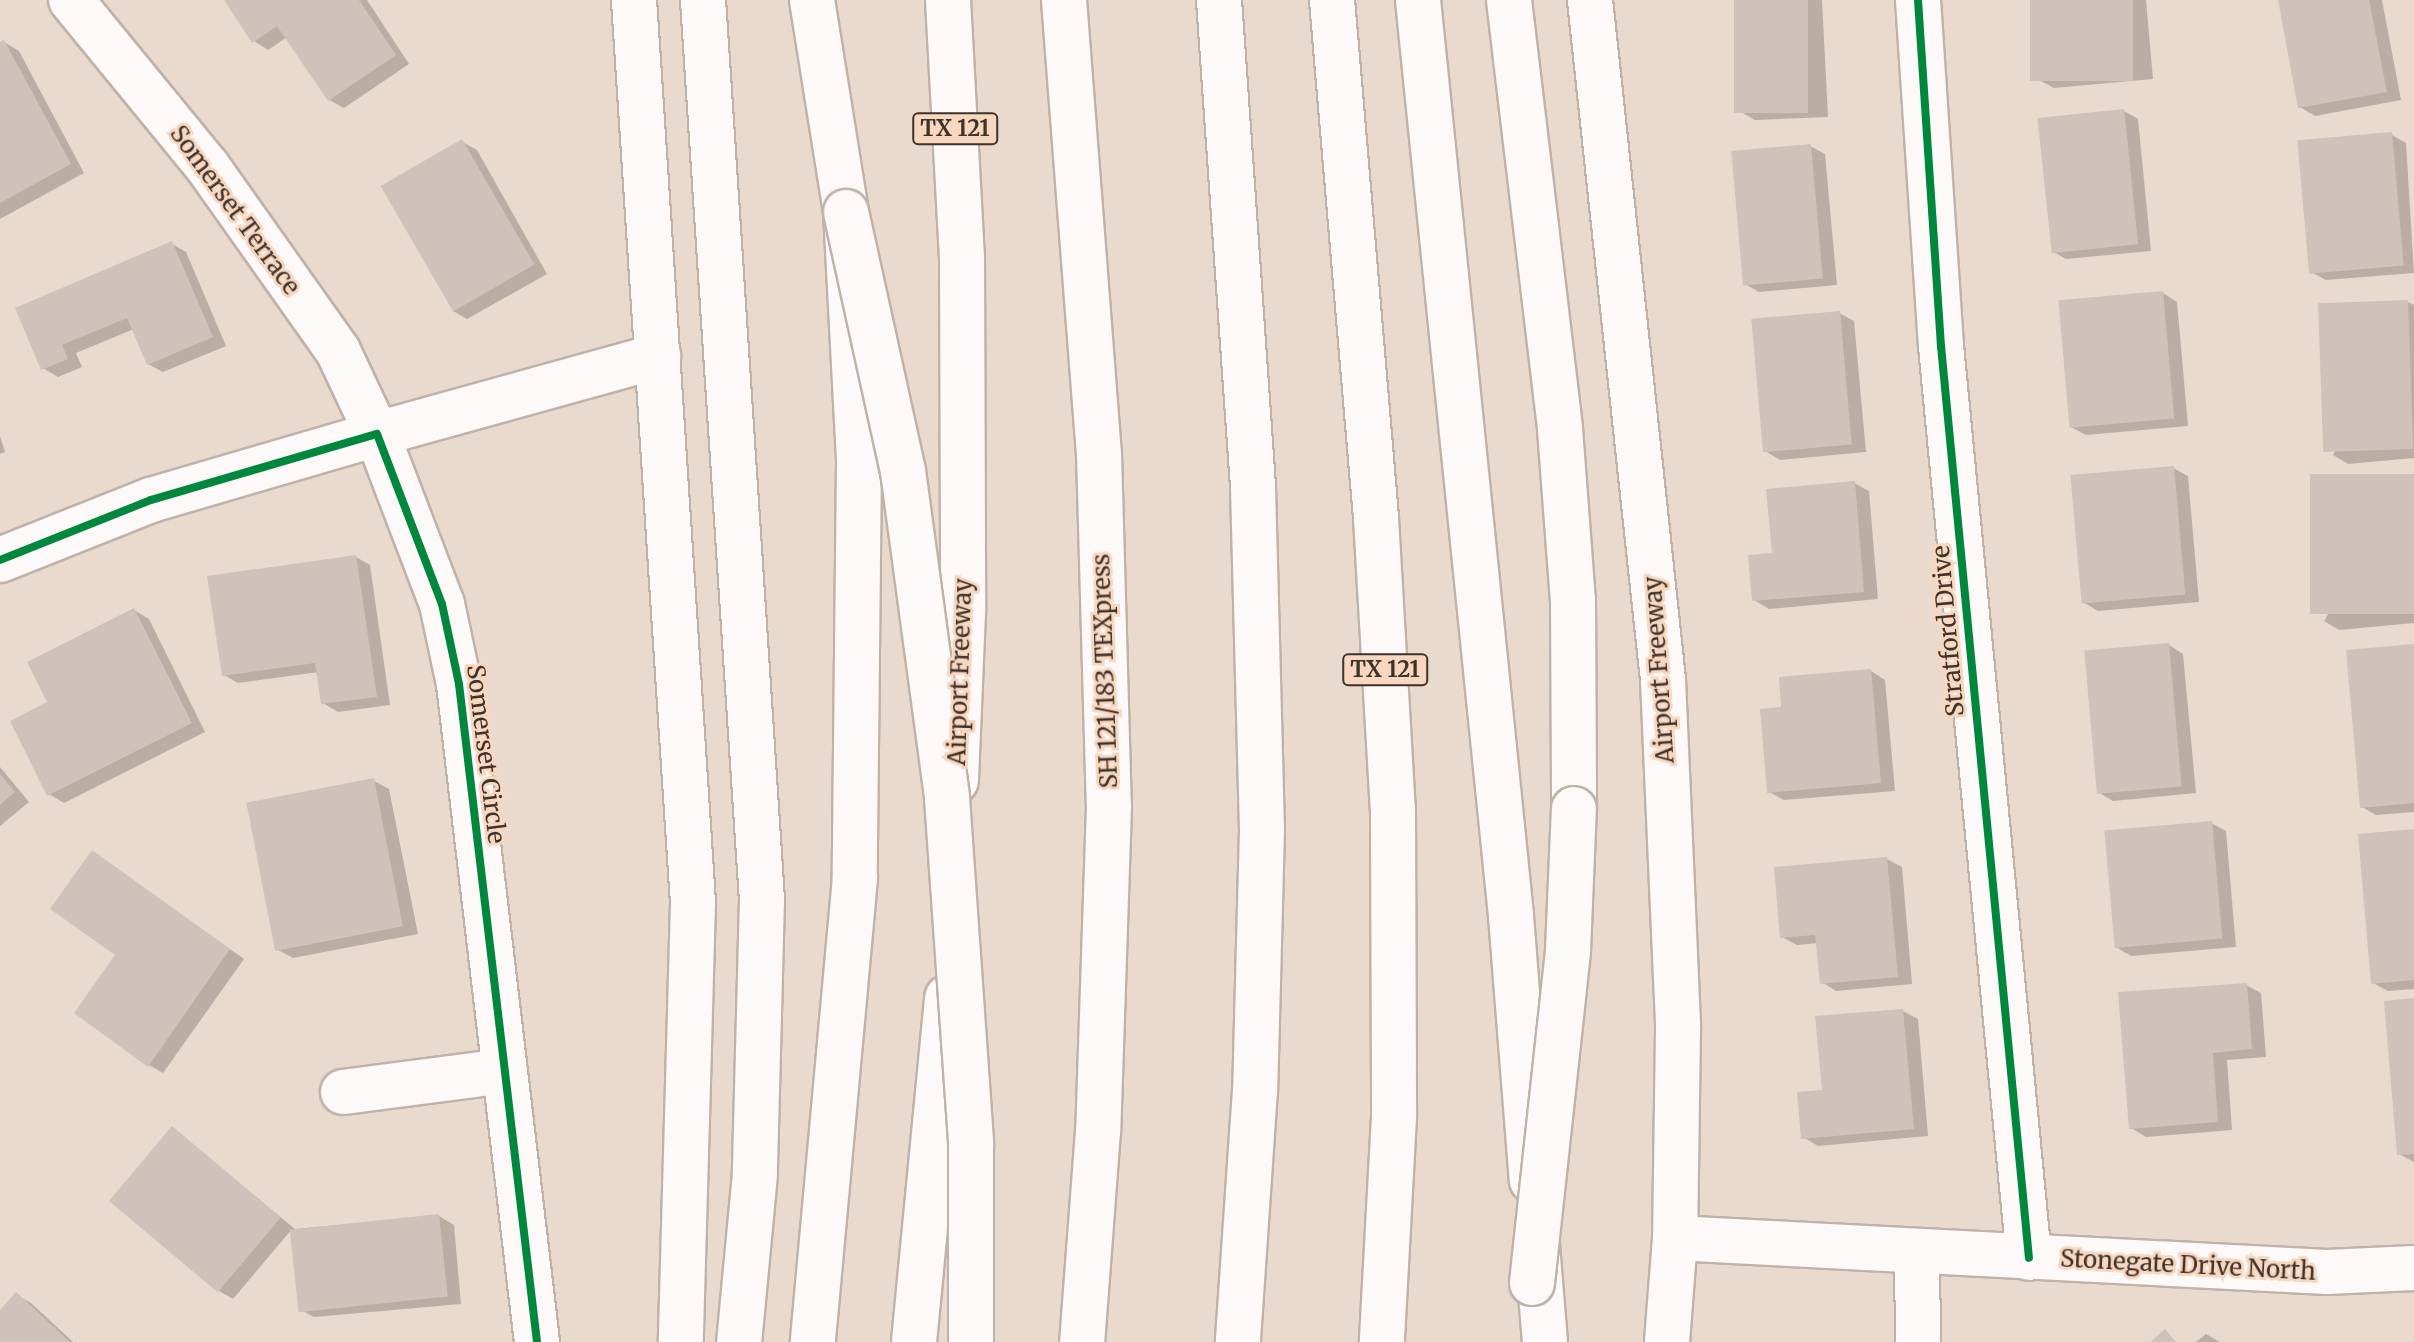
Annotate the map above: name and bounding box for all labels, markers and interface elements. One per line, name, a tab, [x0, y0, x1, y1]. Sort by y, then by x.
road number: TX 121	[911, 111, 999, 147]
street label: Somerset Terrace	[164, 120, 306, 300]
street label: Stratford Drive	[1926, 544, 1970, 718]
street label: SH 121/183 TEXpress	[1087, 553, 1123, 789]
street label: Airport Freeway	[1638, 576, 1680, 764]
street label: Airport Freeway	[942, 578, 978, 766]
road number: TX 121	[1341, 652, 1429, 688]
street label: Somerset Circle	[461, 663, 511, 845]
street label: Stonegate Drive North	[2059, 1244, 2317, 1286]

